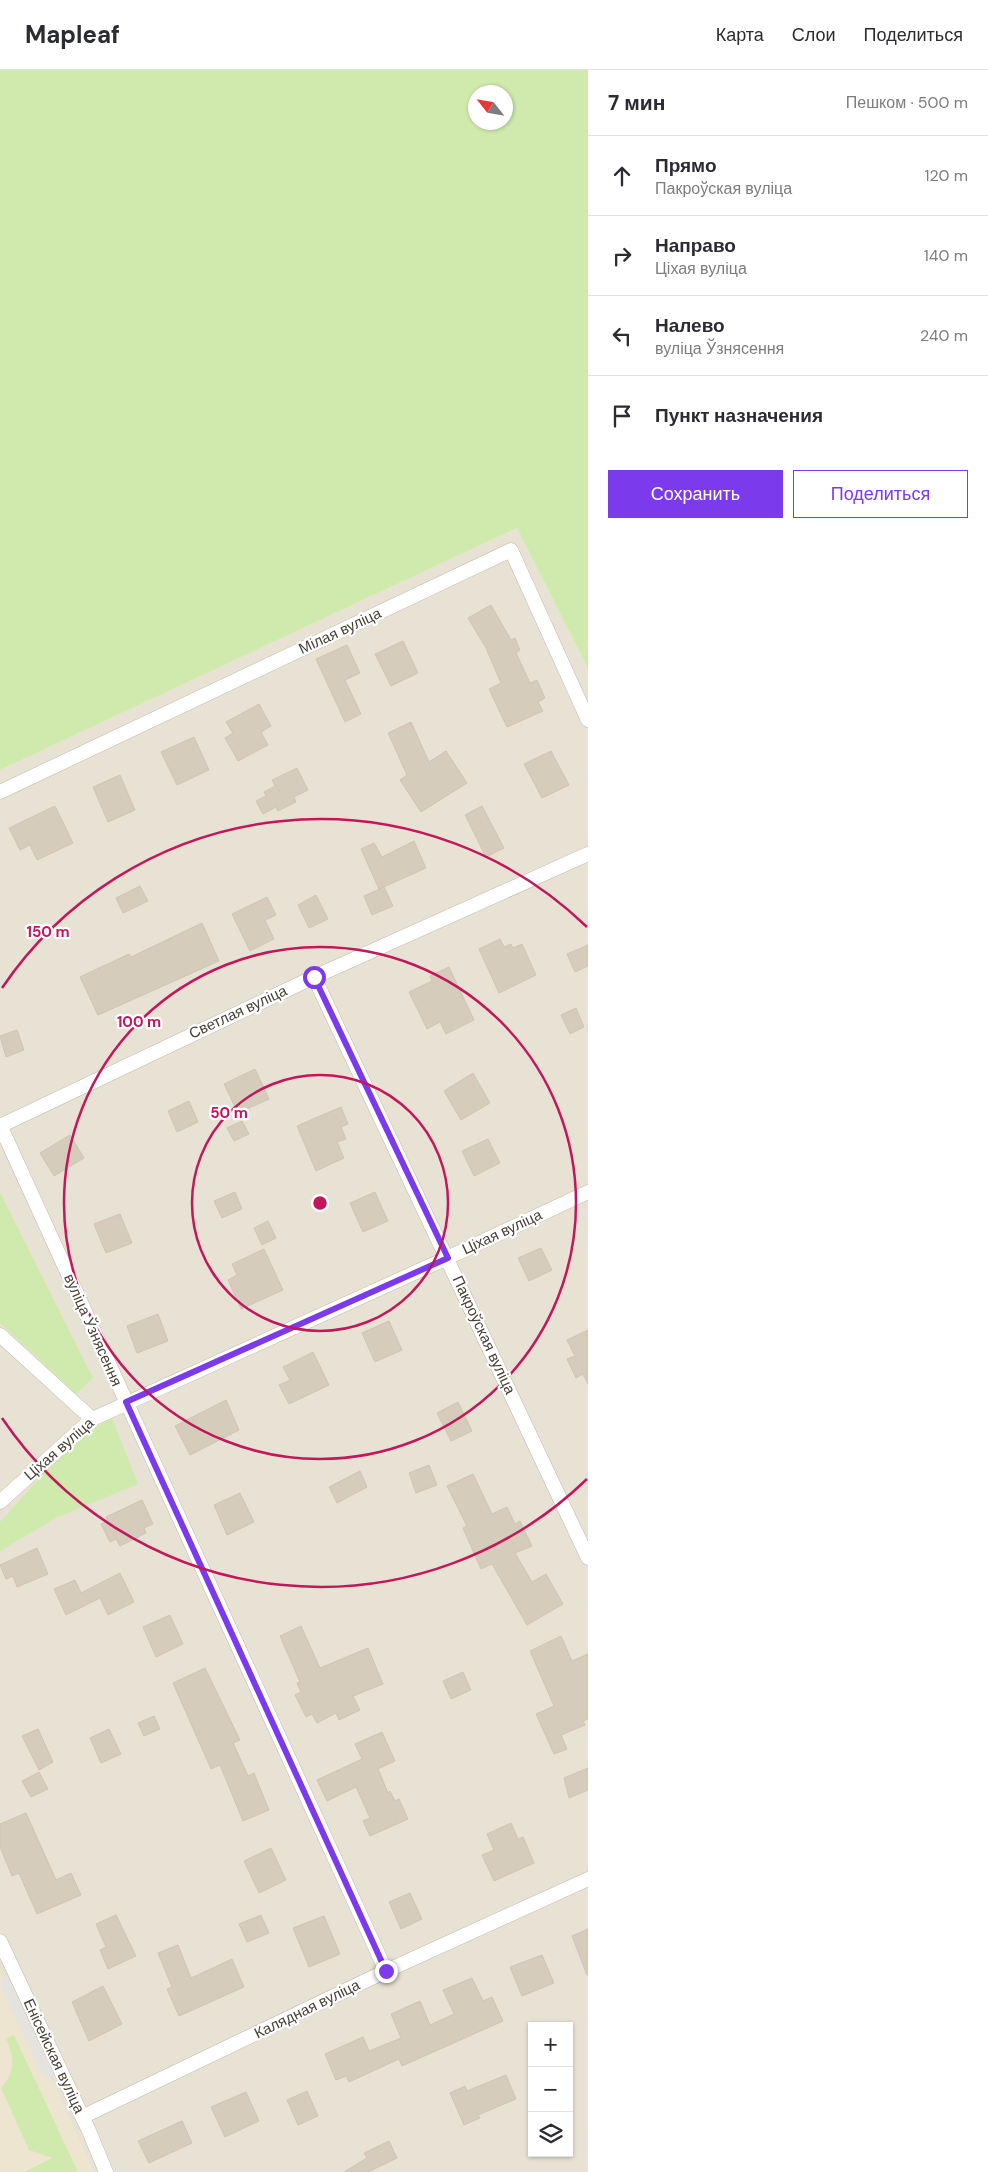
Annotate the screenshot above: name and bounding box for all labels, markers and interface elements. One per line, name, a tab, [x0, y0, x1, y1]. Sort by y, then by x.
text: Mapleaf	[25, 19, 120, 50]
text: Карта	[716, 23, 764, 47]
text: Слои	[792, 23, 836, 47]
text: Поделиться	[864, 23, 963, 47]
north arrow	[468, 85, 513, 130]
text: 7 мин	[608, 89, 665, 117]
text: Пешком · 500 m	[846, 92, 968, 113]
text: Прямо	[655, 153, 717, 178]
icon: ahead	[608, 162, 636, 190]
text: 120 m	[924, 165, 968, 186]
text: Пакроўская вуліца	[655, 178, 792, 199]
text: Направо	[655, 233, 736, 258]
icon: right	[608, 242, 636, 270]
text: 140 m	[924, 245, 968, 266]
text: Ціхая вуліца	[655, 258, 747, 279]
text: Налево	[655, 313, 725, 338]
icon: left	[608, 322, 636, 350]
text: 240 m	[920, 325, 968, 346]
text: вуліца Ўзнясення	[655, 338, 784, 359]
icon: arrive	[608, 402, 636, 430]
text: Пункт назначения	[655, 403, 823, 428]
button: Сохранить	[608, 470, 783, 518]
button: Поделиться	[793, 470, 968, 518]
street label: Мілая вуліца	[295, 603, 385, 659]
text: 150 m	[27, 922, 70, 942]
route start	[303, 966, 326, 989]
street label: Светлая вуліца	[186, 980, 291, 1043]
text: 100 m	[117, 1012, 161, 1032]
text: 50 m	[210, 1103, 248, 1123]
centre of rings	[311, 1194, 329, 1212]
street label: Ціхая вуліца	[459, 1204, 546, 1259]
street label: вуліца Ўзнясення	[59, 1271, 127, 1389]
street label: Пакроўская вуліца	[448, 1273, 521, 1398]
street label: Ціхая вуліца	[20, 1413, 99, 1485]
route end	[375, 1960, 398, 1983]
street label: Калядная вуліца	[251, 1974, 364, 2043]
street label: Енісейская вуліца	[19, 1995, 90, 2117]
map controls	[528, 2022, 573, 2157]
button: +	[528, 2022, 573, 2067]
button: −	[528, 2067, 573, 2112]
button: layers	[528, 2112, 573, 2157]

